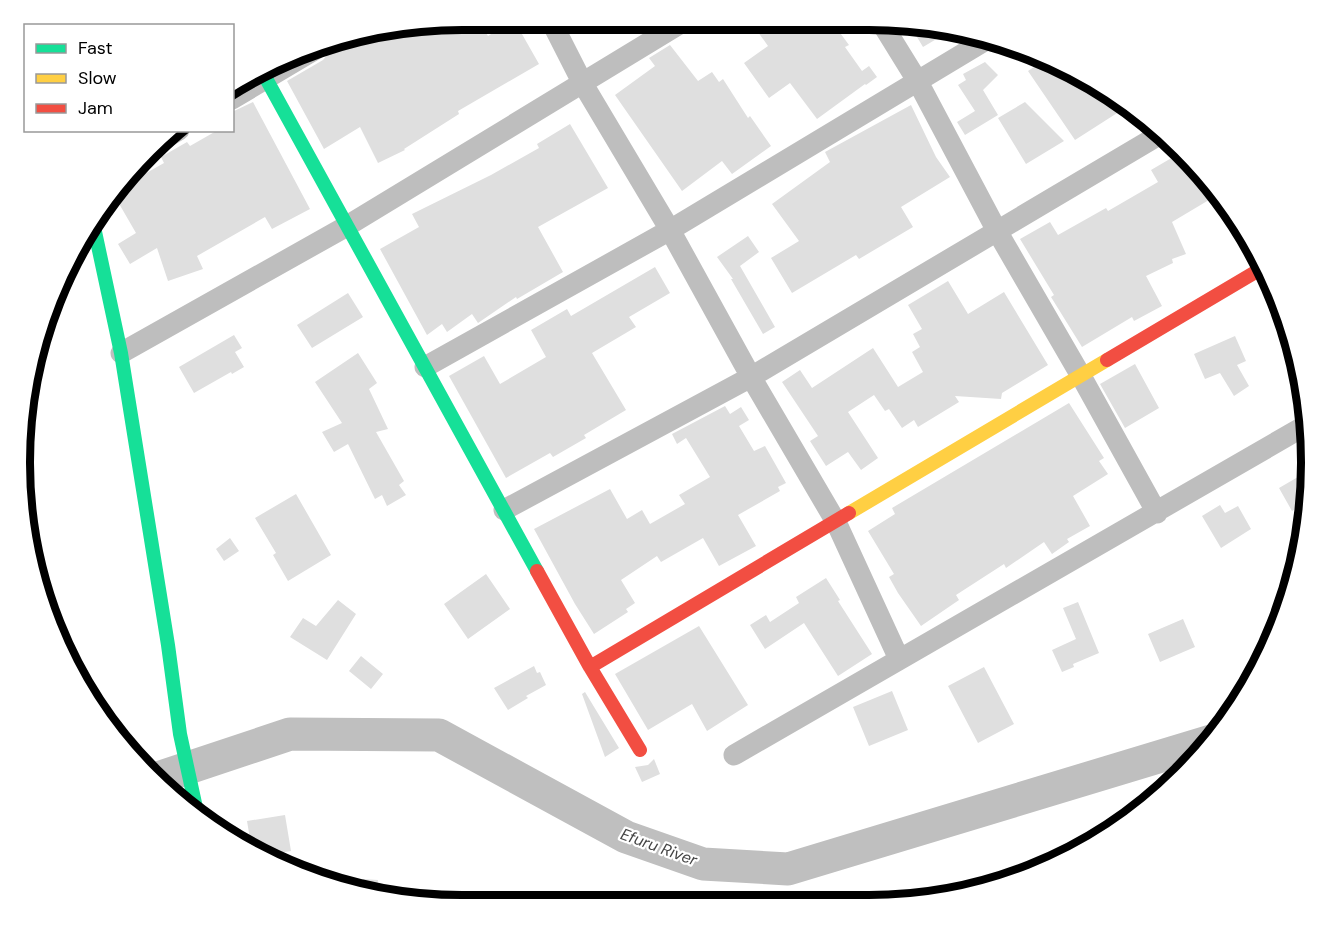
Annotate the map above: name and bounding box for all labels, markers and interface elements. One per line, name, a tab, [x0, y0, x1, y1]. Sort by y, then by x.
legend	[24, 24, 234, 132]
text: Fast	[78, 36, 113, 60]
text: Slow	[78, 66, 117, 90]
text: Jam	[78, 96, 113, 120]
water label: Efuru River	[618, 823, 701, 871]

